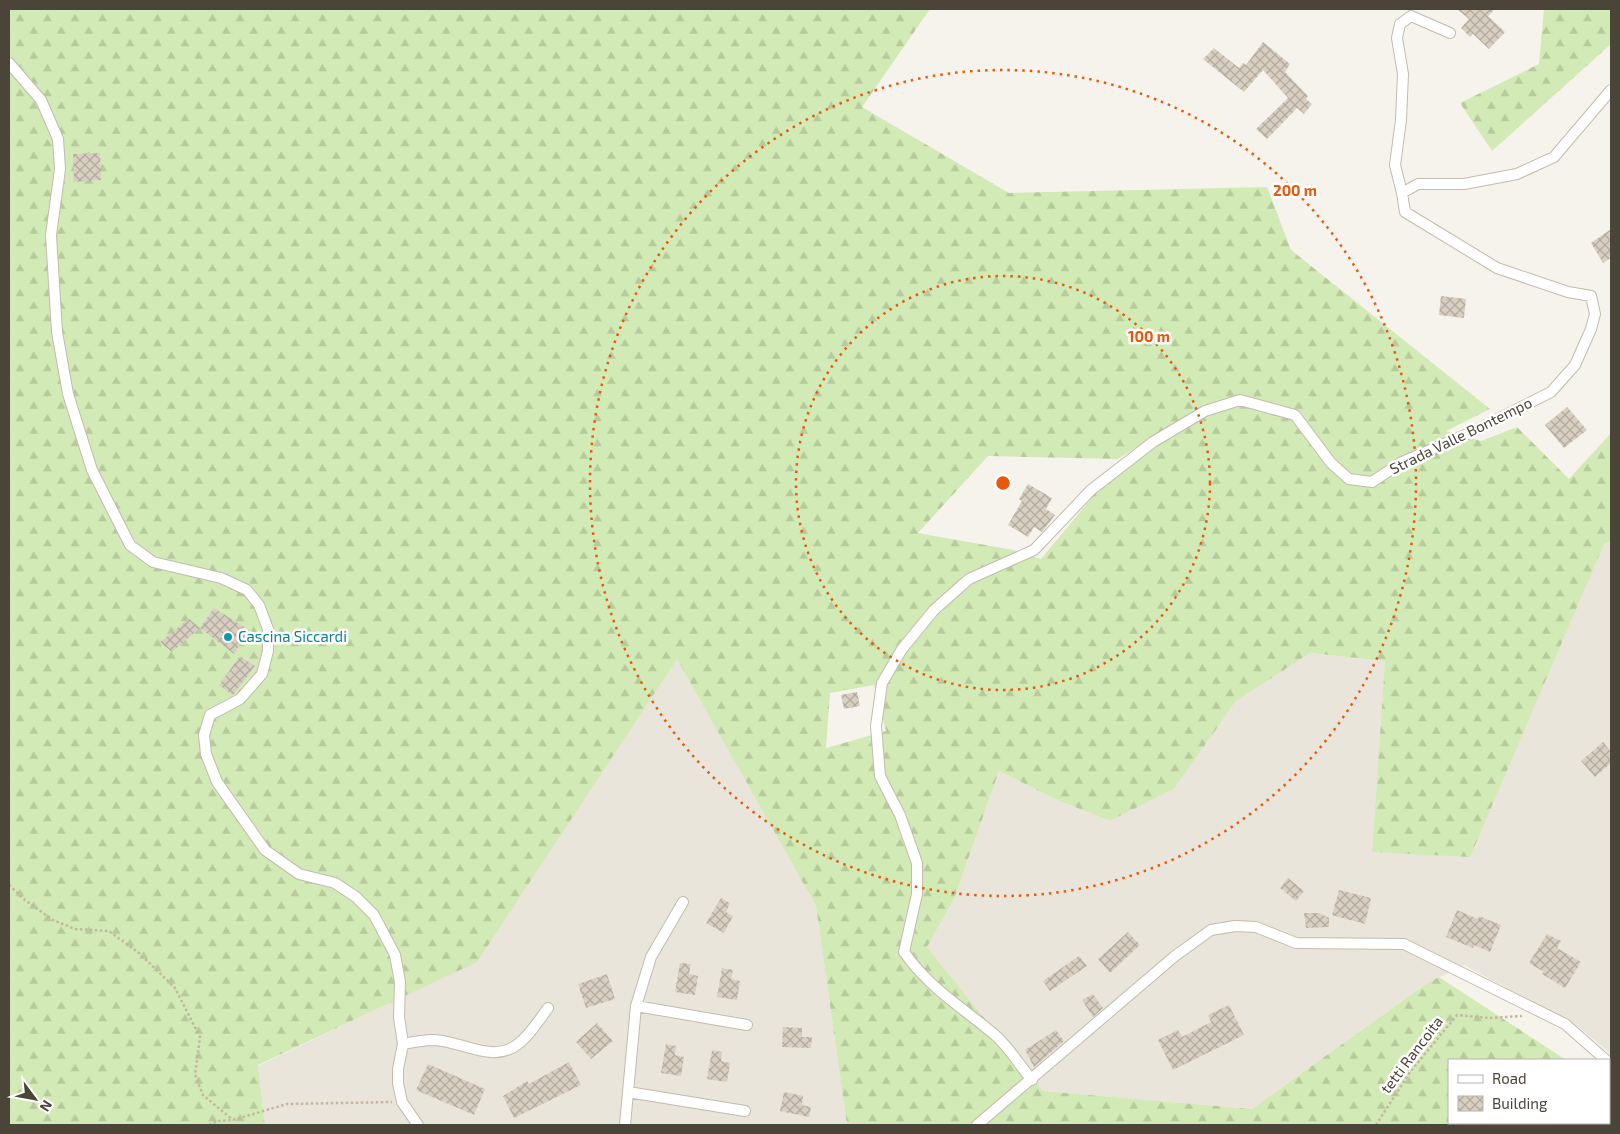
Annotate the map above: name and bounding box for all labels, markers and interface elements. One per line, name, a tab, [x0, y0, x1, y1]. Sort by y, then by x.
text: 200 m	[1273, 181, 1317, 199]
text: 100 m	[1128, 327, 1170, 345]
street label: Strada Valle Bontempo	[1386, 393, 1535, 477]
centre of rings	[994, 474, 1012, 492]
place label: Cascina Siccardi	[238, 627, 347, 645]
marker: Cascina Siccardi	[222, 631, 234, 643]
street label: tetti Rancoita	[1376, 1012, 1446, 1097]
legend	[1448, 1059, 1610, 1124]
text: Road	[1492, 1069, 1527, 1087]
north arrow	[10, 1074, 60, 1124]
text: Building	[1492, 1094, 1548, 1112]
text: N	[37, 1097, 56, 1115]

